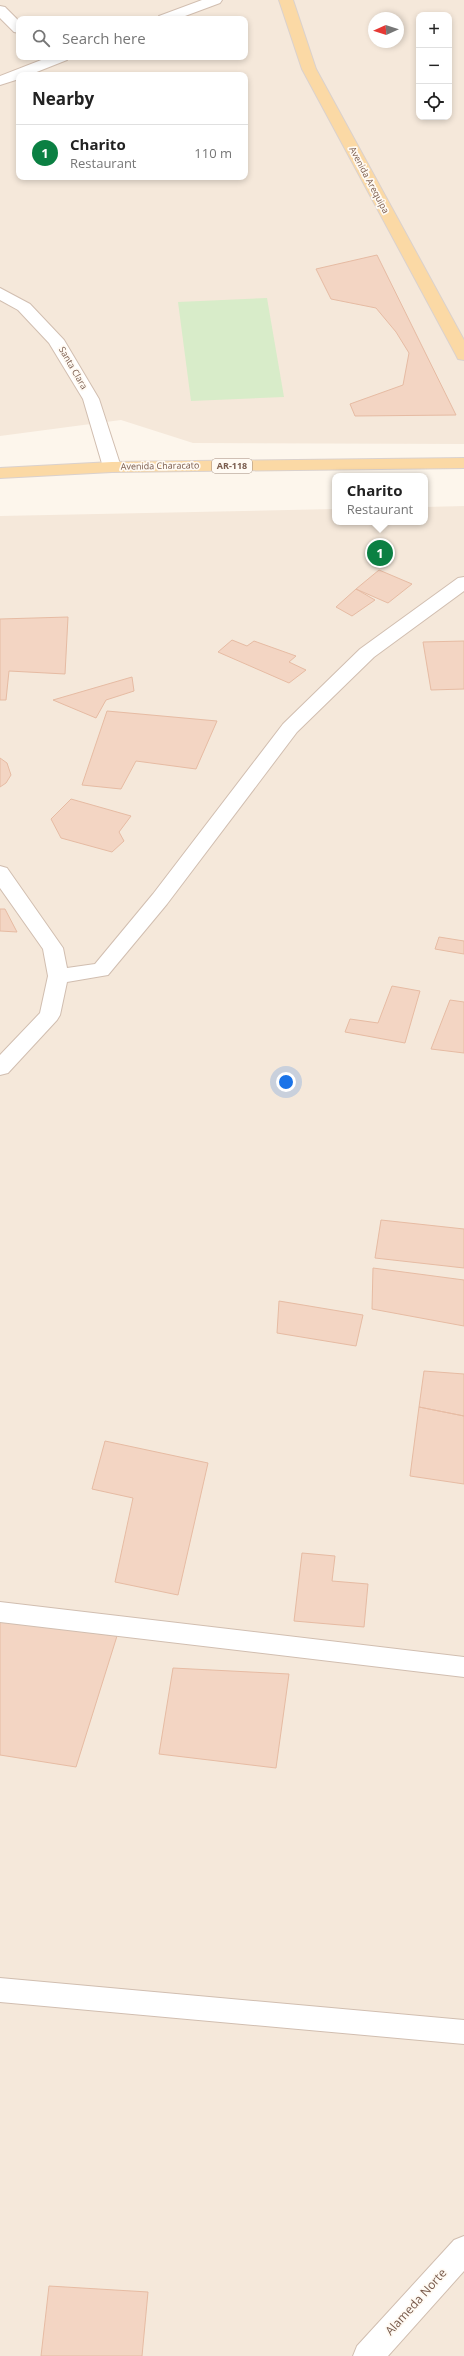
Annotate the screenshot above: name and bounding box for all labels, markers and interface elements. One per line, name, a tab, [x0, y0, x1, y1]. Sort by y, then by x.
north arrow	[368, 12, 404, 48]
map controls	[416, 12, 452, 120]
button: +	[416, 12, 452, 48]
search box	[16, 16, 248, 60]
icon: search	[30, 27, 52, 49]
text: Search here	[62, 28, 146, 48]
button: −	[416, 48, 452, 84]
button: locate	[416, 84, 452, 120]
text: Nearby	[32, 87, 94, 110]
text: Charito	[70, 134, 126, 154]
text: 1	[41, 144, 49, 162]
text: 110 m	[194, 144, 232, 162]
street label: Avenida Arequipa	[346, 144, 393, 216]
text: Restaurant	[70, 154, 137, 172]
street label: Santa Clara	[56, 344, 91, 392]
street label: Avenida Characato	[121, 458, 199, 473]
road number: AR-118	[212, 459, 252, 473]
popup	[332, 473, 428, 525]
text: Charito	[347, 480, 402, 500]
text: Restaurant	[347, 500, 413, 518]
pin: 1	[367, 538, 393, 568]
your location	[276, 1072, 296, 1092]
street label: Alameda Norte	[381, 2264, 450, 2339]

